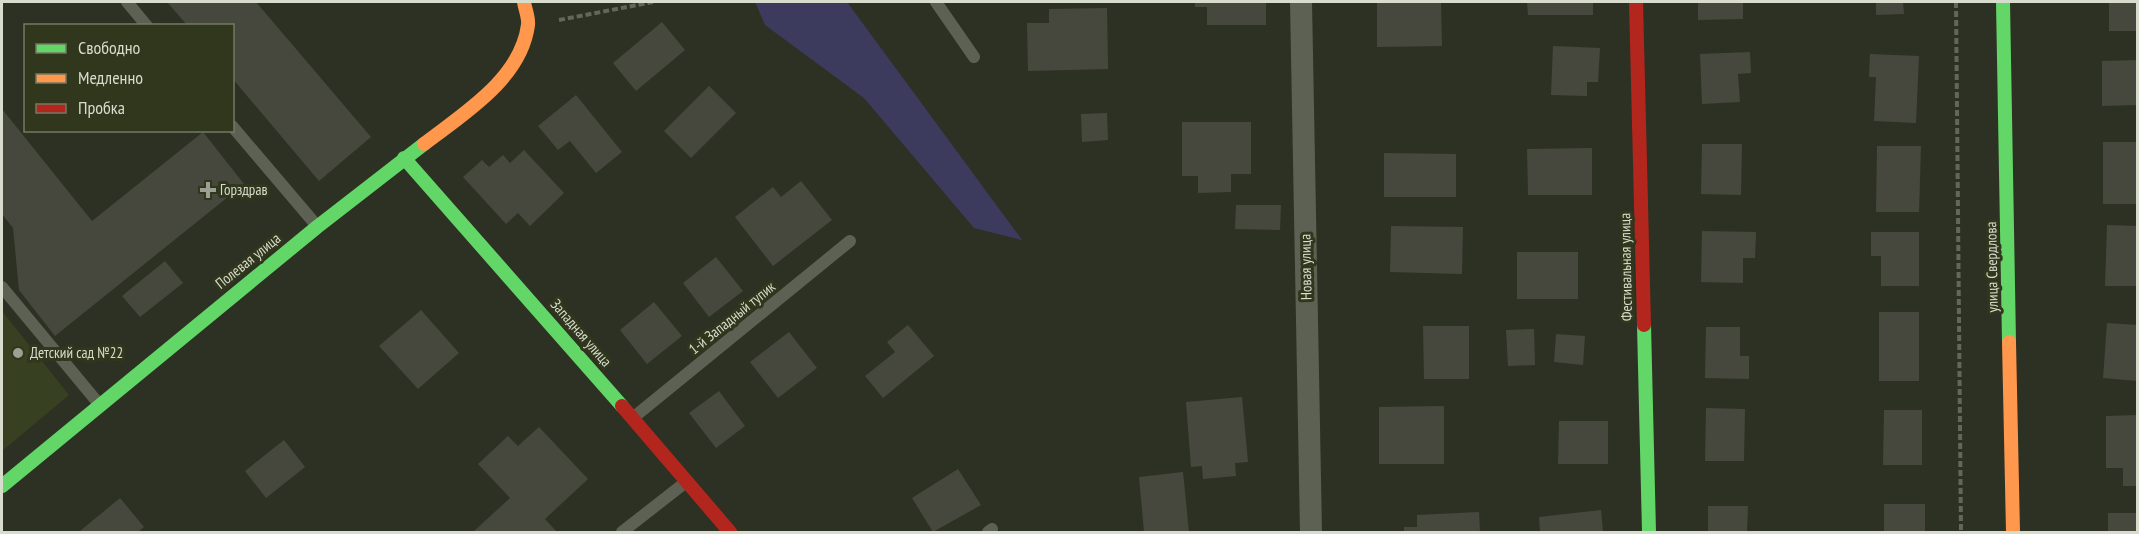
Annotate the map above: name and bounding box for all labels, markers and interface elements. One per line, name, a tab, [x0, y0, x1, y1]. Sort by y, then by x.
legend	[24, 24, 234, 132]
text: Свободно	[78, 36, 141, 59]
text: Медленно	[78, 66, 143, 89]
text: Пробка	[78, 96, 125, 119]
place label: Горздрав	[220, 180, 267, 199]
marker: Горздрав	[201, 183, 215, 197]
street label: Фестивальная улица	[1615, 213, 1636, 321]
street label: улица Свердлова	[1981, 221, 2002, 313]
street label: Полевая улица	[211, 229, 284, 293]
street label: Новая улица	[1295, 234, 1316, 300]
street label: 1-й Западный тупик	[684, 277, 779, 358]
street label: Западная улица	[547, 295, 616, 371]
place label: Детский сад №22	[30, 343, 123, 362]
marker: Детский сад №22	[11, 346, 25, 360]

